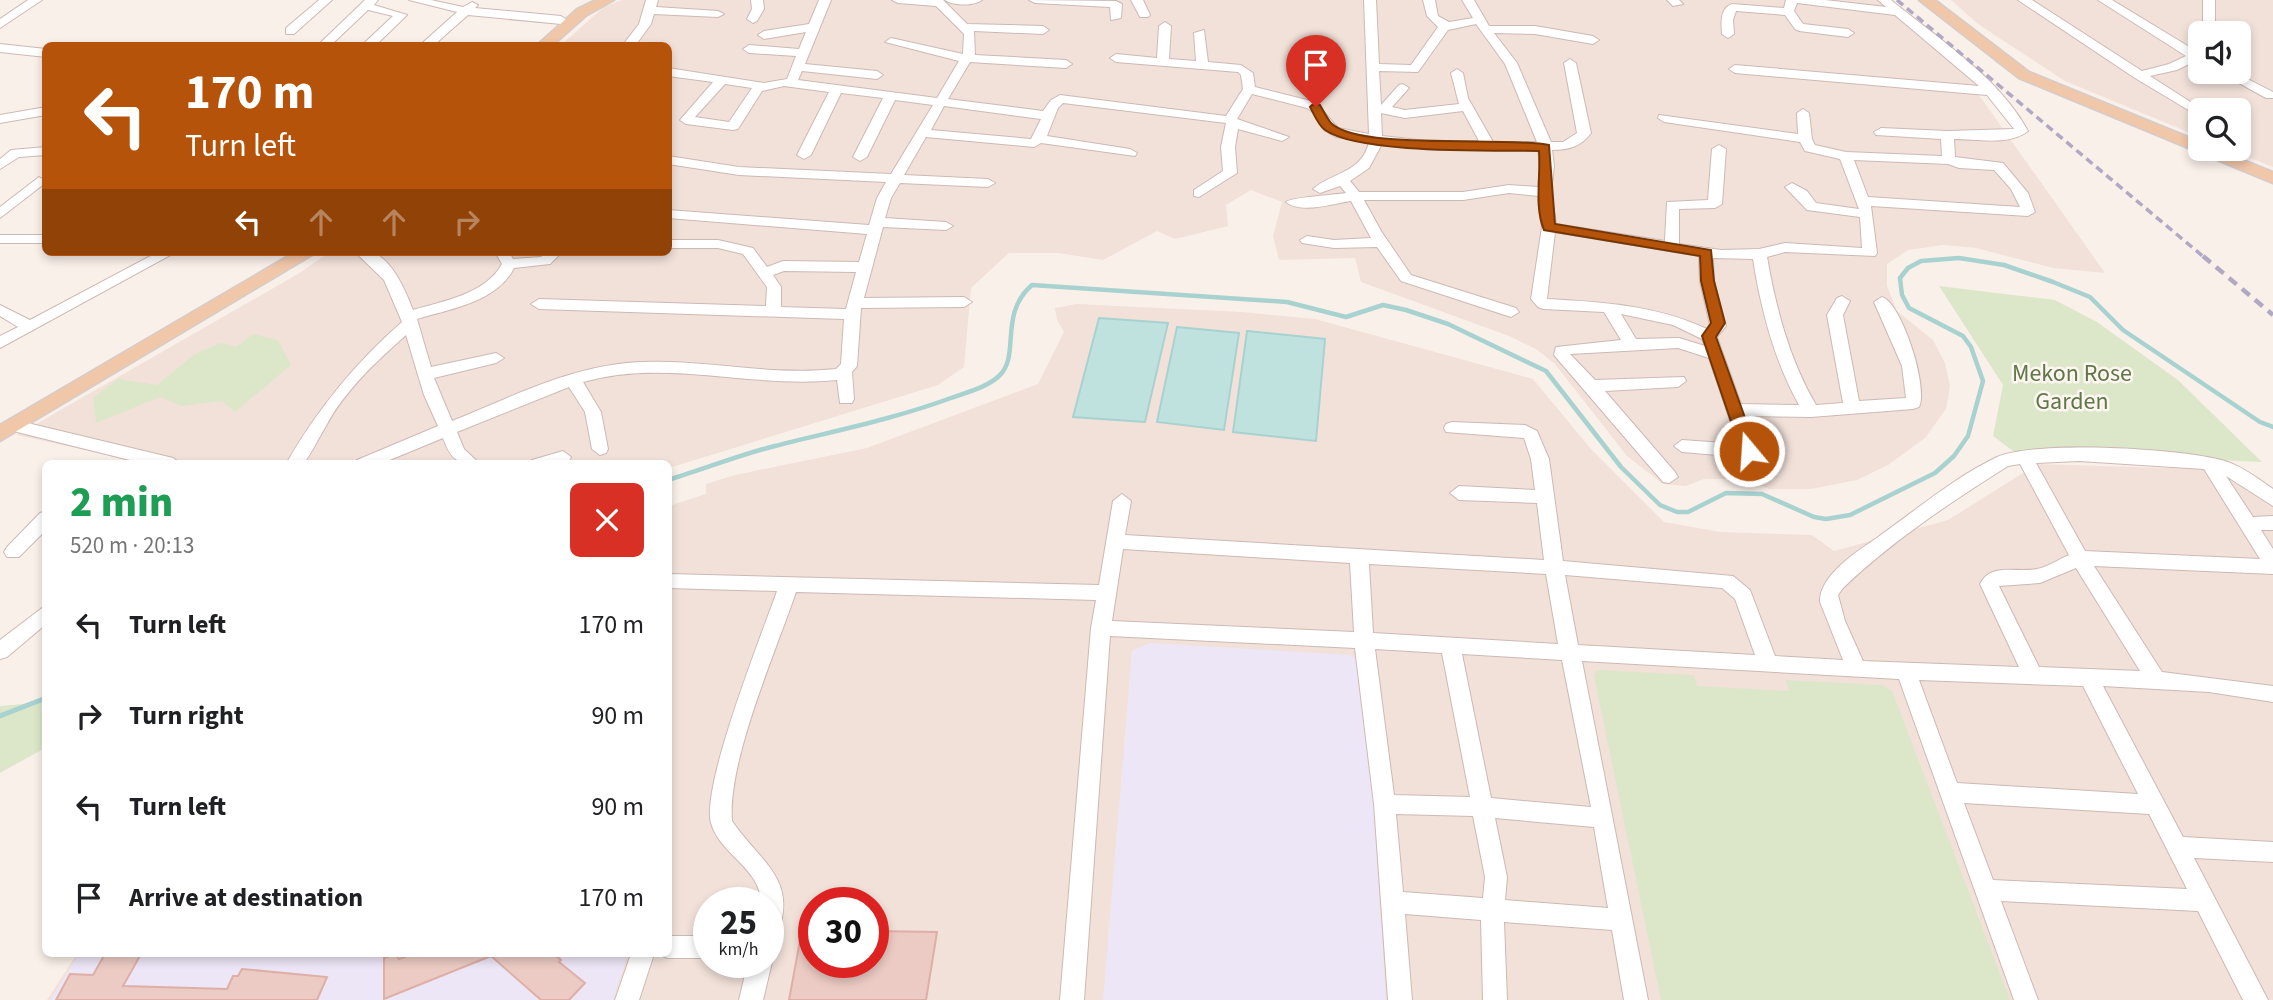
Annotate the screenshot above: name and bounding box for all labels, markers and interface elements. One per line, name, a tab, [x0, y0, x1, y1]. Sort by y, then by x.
map controls	[2188, 21, 2251, 161]
button: sound	[2188, 21, 2251, 84]
pin	[1286, 35, 1346, 107]
icon: arrive	[1297, 46, 1335, 84]
text: 170 m	[185, 58, 314, 128]
icon: left	[70, 70, 161, 161]
button: search	[2188, 98, 2251, 161]
text: Turn left	[185, 123, 296, 169]
icon: left	[229, 203, 267, 241]
icon: ahead	[302, 203, 340, 241]
icon: ahead	[375, 203, 413, 241]
icon: right	[448, 203, 486, 241]
park label: Mekon Rose Garden	[2012, 356, 2132, 419]
position arrow	[1712, 414, 1786, 488]
text: 2 min	[70, 473, 173, 533]
button: close	[570, 483, 644, 557]
text: 520 m · 20:13	[70, 529, 194, 562]
icon: left	[70, 606, 108, 644]
text: Turn left	[129, 606, 226, 643]
text: 170 m	[578, 606, 644, 643]
icon: right	[70, 697, 108, 735]
text: Turn right	[129, 697, 244, 734]
text: 90 m	[591, 697, 644, 734]
icon: left	[70, 788, 108, 826]
text: Turn left	[129, 788, 226, 825]
text: 90 m	[591, 788, 644, 825]
icon: arrive	[70, 879, 108, 917]
text: Arrive at destination	[129, 879, 363, 916]
text: 170 m	[578, 879, 644, 916]
speed limit sign: 30	[798, 887, 889, 978]
text: 25	[720, 898, 757, 948]
text: km/h	[719, 937, 758, 962]

